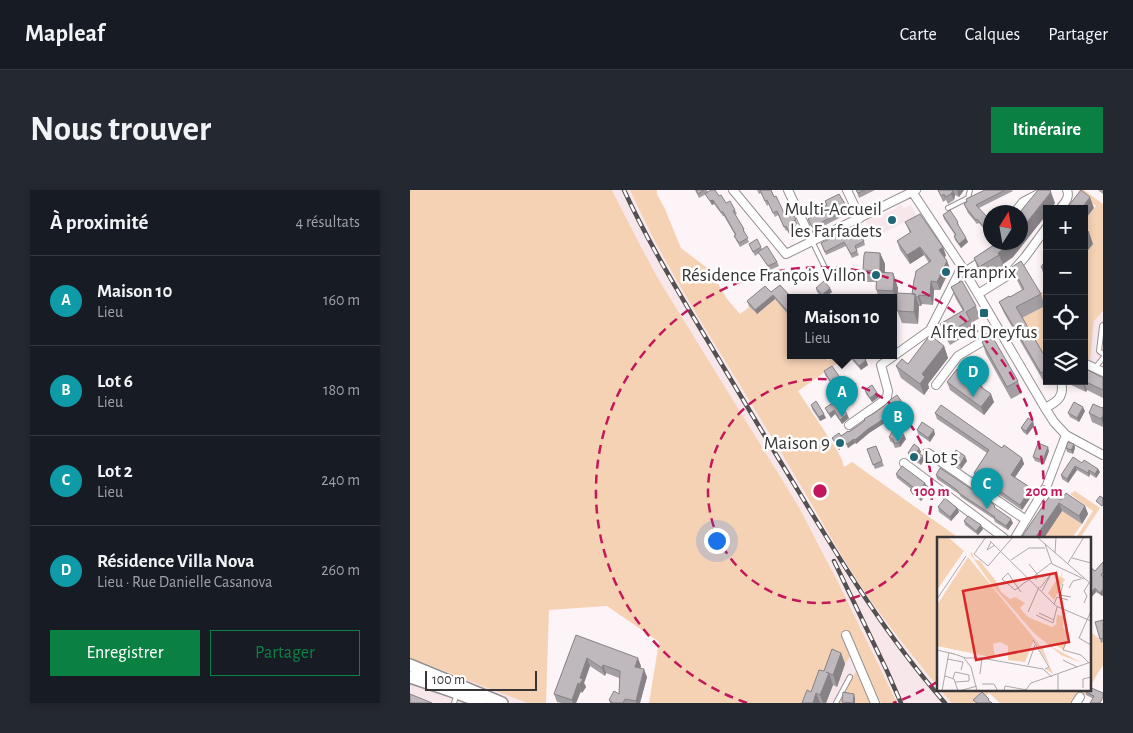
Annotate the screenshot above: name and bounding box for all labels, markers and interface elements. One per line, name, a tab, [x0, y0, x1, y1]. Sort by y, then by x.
text: Mapleaf	[25, 22, 105, 46]
text: Carte	[900, 26, 937, 44]
text: Calques	[965, 26, 1020, 44]
text: Partager	[1048, 26, 1108, 44]
button: Itinéraire	[991, 107, 1103, 153]
text: Nous trouver	[30, 112, 211, 147]
place label: Multi-Accueil les Farfadets	[784, 200, 882, 241]
north arrow	[983, 205, 1028, 250]
map controls	[1043, 205, 1088, 385]
button: +	[1043, 205, 1088, 250]
text: À proximité	[50, 212, 148, 233]
text: 4 résultats	[296, 214, 360, 230]
marker: Multi-Accueil les Farfadets	[886, 214, 898, 226]
button: −	[1043, 250, 1088, 295]
place label: Franprix	[956, 263, 1016, 282]
place label: Résidence François Villon	[681, 266, 866, 285]
marker: Franprix	[940, 266, 952, 278]
marker: Résidence François Villon	[870, 269, 882, 281]
text: Maison 10	[97, 282, 172, 301]
text: A	[61, 292, 71, 308]
text: 160 m	[323, 292, 360, 308]
popup	[787, 294, 897, 359]
button: locate	[1043, 295, 1088, 340]
text: Lieu	[97, 304, 123, 320]
marker: Alfred Dreyfus	[978, 307, 990, 319]
text: Maison 10	[804, 308, 880, 327]
place label: Alfred Dreyfus	[930, 323, 1038, 342]
text: Lieu	[804, 330, 830, 346]
button: layers	[1043, 340, 1088, 385]
pin: D	[957, 356, 989, 397]
text: Lot 6	[97, 372, 133, 391]
pin: A	[826, 376, 858, 417]
text: B	[61, 382, 71, 398]
text: 180 m	[323, 382, 360, 398]
text: Lieu	[97, 394, 123, 410]
pin: B	[882, 401, 914, 442]
place label: Maison 9	[764, 434, 830, 453]
marker: Maison 9	[834, 437, 846, 449]
place label: Lot 5	[924, 448, 958, 467]
marker: Lot 5	[908, 451, 920, 463]
text: Lot 2	[97, 462, 133, 481]
pin: C	[971, 468, 1003, 509]
text: C	[62, 472, 70, 488]
text: 240 m	[321, 472, 360, 488]
centre of rings	[811, 482, 829, 500]
text: Lieu	[97, 484, 123, 500]
text: 100 m	[914, 484, 950, 499]
text: 200 m	[1025, 484, 1063, 499]
your location	[704, 528, 730, 554]
inset map	[937, 537, 1090, 690]
text: Résidence Villa Nova	[97, 552, 254, 571]
text: D	[61, 562, 71, 578]
text: 260 m	[321, 562, 360, 578]
text: Lieu · Rue Danielle Casanova	[97, 574, 272, 590]
button: Enregistrer	[50, 630, 200, 676]
button: Partager	[210, 630, 360, 676]
scale bar	[425, 668, 538, 691]
text: 100 m	[432, 673, 465, 687]

